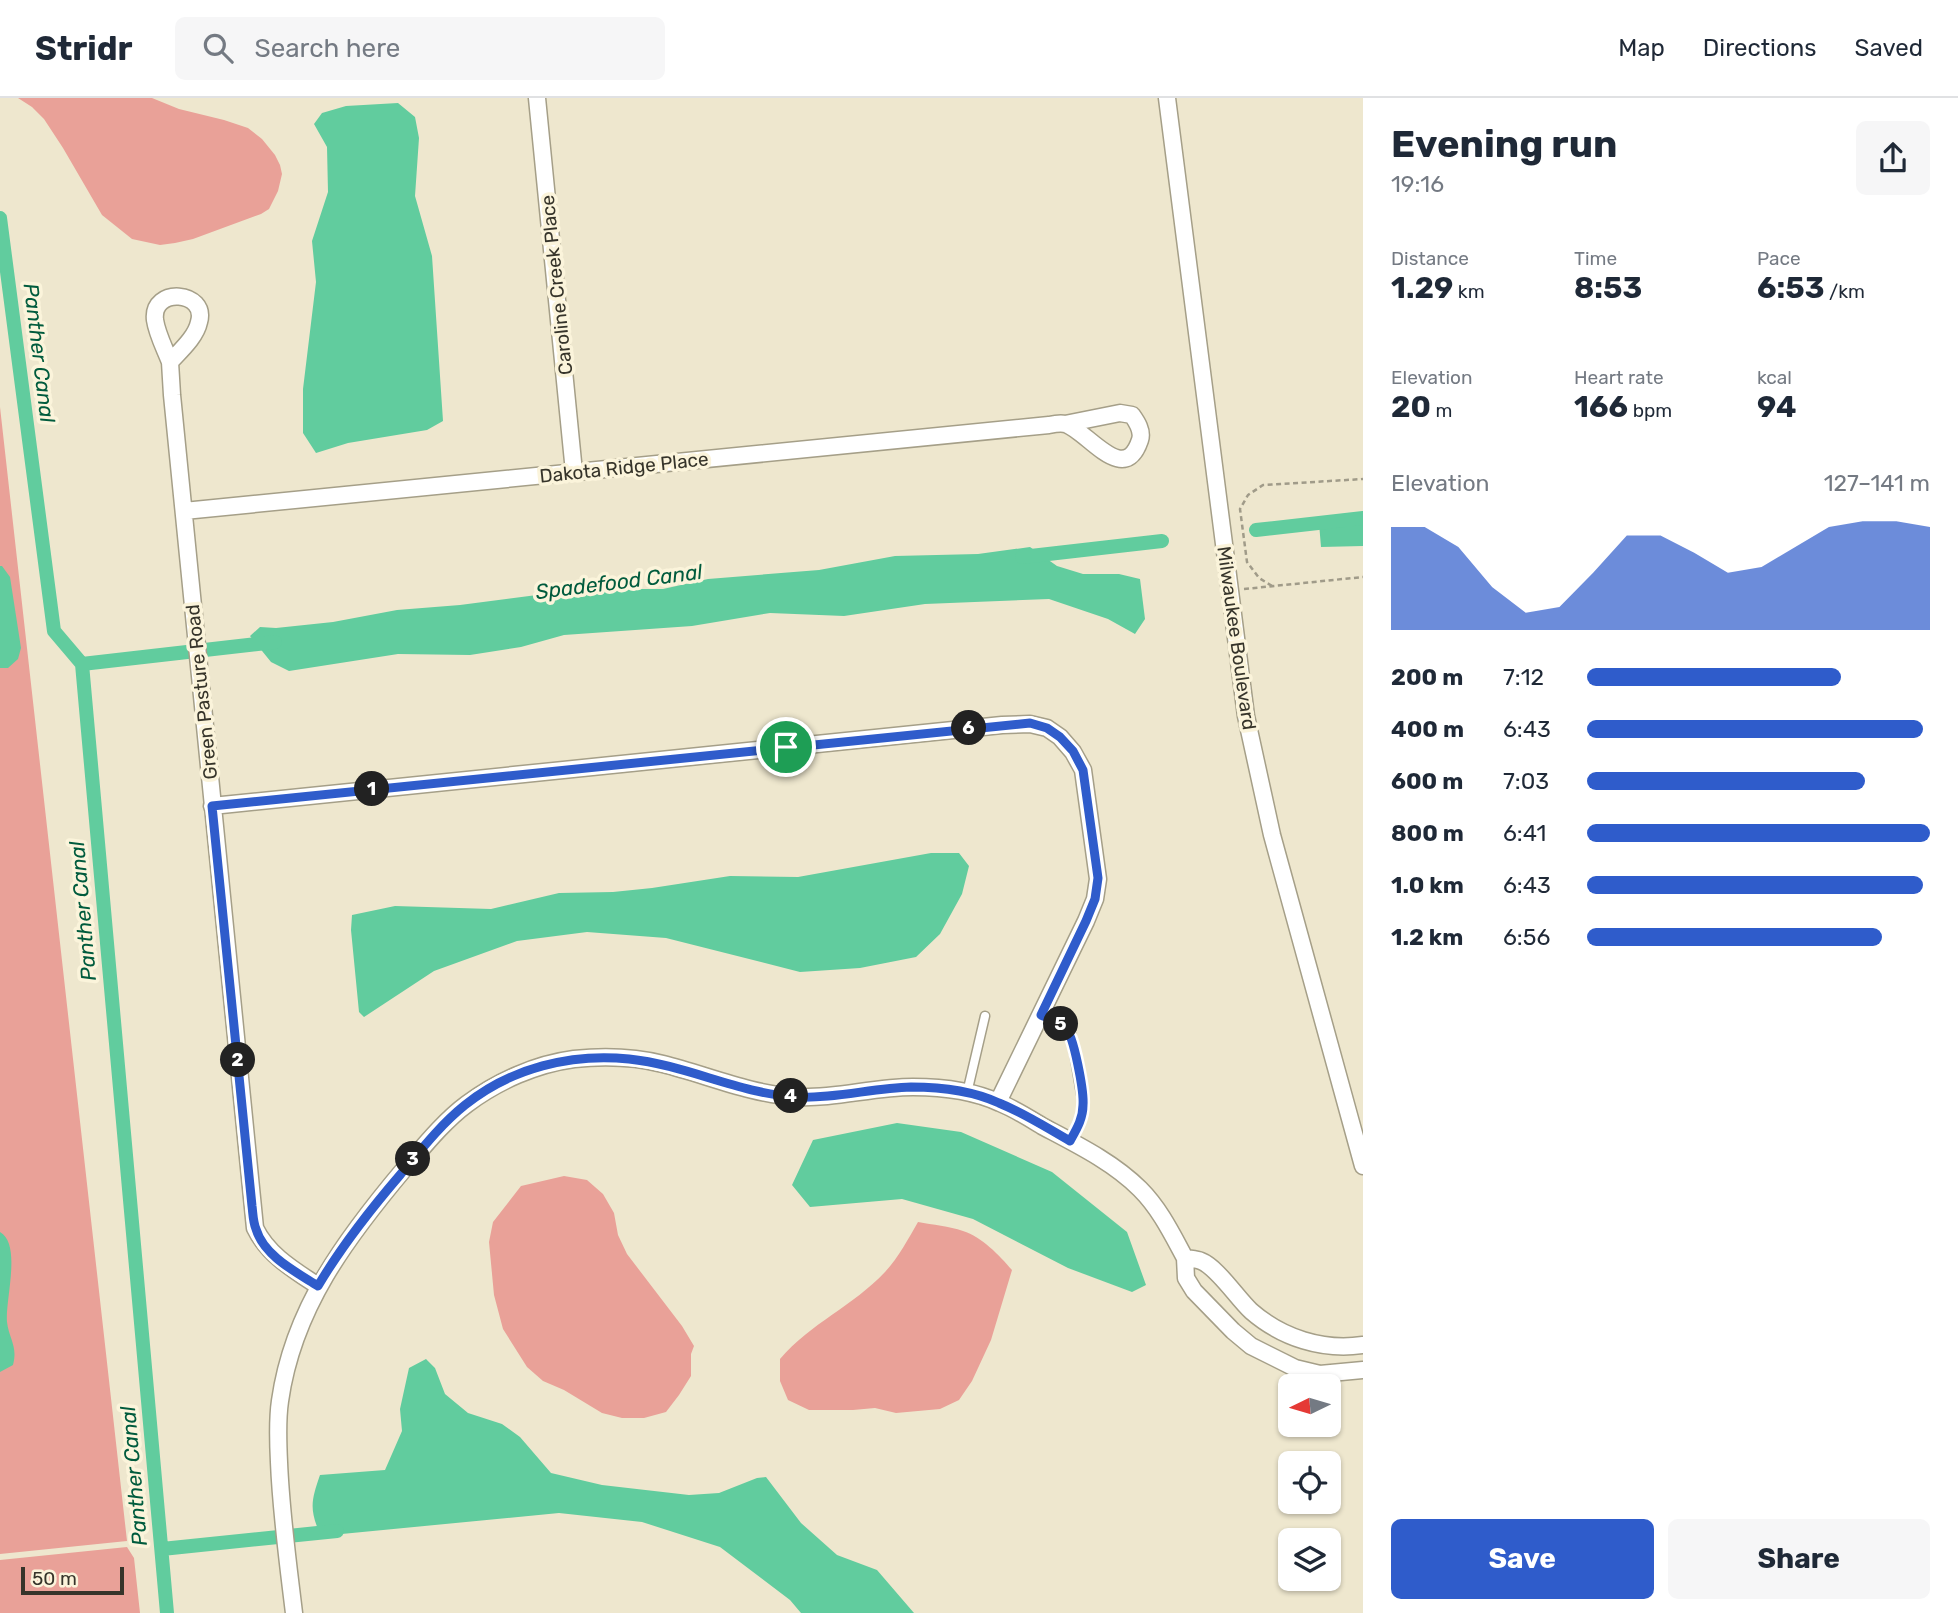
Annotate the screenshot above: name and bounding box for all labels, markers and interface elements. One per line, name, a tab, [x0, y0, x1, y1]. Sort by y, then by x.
search box	[175, 17, 665, 80]
text: Stridr	[35, 29, 133, 68]
icon: search	[199, 29, 237, 67]
text: Search here	[255, 33, 400, 64]
text: Map	[1618, 34, 1665, 62]
text: Directions	[1703, 34, 1816, 62]
text: Saved	[1854, 34, 1923, 62]
text: Evening run	[1391, 121, 1617, 167]
button: share	[1856, 121, 1930, 195]
text: 19:16	[1391, 170, 1444, 198]
street label: Caroline Creek Place	[536, 194, 577, 376]
text: Distance	[1391, 247, 1469, 270]
text: Time	[1574, 247, 1617, 270]
text: Pace	[1757, 247, 1801, 270]
text: 1.29	[1391, 270, 1453, 306]
text: 8:53	[1574, 270, 1642, 306]
text: 6:53	[1757, 270, 1824, 306]
text: km	[1453, 280, 1485, 303]
text: /km	[1824, 280, 1865, 303]
water label: Panther Canal	[19, 282, 61, 425]
text: Elevation	[1391, 366, 1472, 389]
text: Heart rate	[1574, 366, 1664, 389]
text: kcal	[1757, 366, 1792, 389]
text: 20	[1391, 389, 1431, 425]
text: 166	[1574, 389, 1628, 425]
text: 94	[1757, 389, 1797, 425]
text: m	[1431, 399, 1452, 422]
text: bpm	[1628, 399, 1672, 422]
street label: Dakota Ridge Place	[538, 447, 710, 488]
text: Elevation	[1391, 469, 1490, 497]
text: 127–141 m	[1824, 469, 1930, 497]
street label: Milwaukee Boulevard	[1212, 545, 1261, 731]
water label: Spadefood Canal	[534, 559, 705, 604]
street label: Green Pasture Road	[181, 603, 222, 781]
text: 200 m	[1391, 663, 1463, 691]
text: 7:12	[1503, 663, 1544, 691]
pin: 6	[951, 710, 986, 746]
text: 400 m	[1391, 715, 1464, 743]
text: 6:43	[1503, 715, 1551, 743]
text: 6	[962, 716, 975, 739]
pin	[756, 717, 816, 777]
icon: arrive	[767, 728, 805, 766]
text: 600 m	[1391, 767, 1463, 795]
text: 7:03	[1503, 767, 1549, 795]
pin: 1	[354, 772, 390, 806]
text: 1	[367, 777, 376, 800]
text: 800 m	[1391, 819, 1464, 847]
text: 6:41	[1503, 819, 1546, 847]
water label: Panther Canal	[64, 839, 101, 982]
text: 1.0 km	[1391, 871, 1464, 899]
text: 6:43	[1503, 871, 1551, 899]
text: 1.2 km	[1391, 923, 1463, 951]
text: 6:56	[1503, 923, 1550, 951]
pin: 5	[1044, 1006, 1078, 1042]
text: 5	[1054, 1012, 1067, 1035]
pin: 2	[220, 1042, 256, 1077]
text: 2	[231, 1048, 244, 1071]
pin: 4	[774, 1079, 808, 1114]
text: 4	[784, 1084, 797, 1107]
pin: 3	[396, 1142, 430, 1176]
text: 3	[406, 1147, 419, 1170]
north arrow	[1278, 1374, 1340, 1437]
map controls	[1278, 1374, 1341, 1591]
water label: Panther Canal	[115, 1404, 152, 1547]
button: locate	[1278, 1451, 1341, 1514]
button: Save	[1391, 1519, 1654, 1599]
button: Share	[1668, 1519, 1930, 1599]
button: layers	[1278, 1528, 1341, 1591]
scale bar	[21, 1564, 124, 1596]
text: 50 m	[32, 1567, 77, 1590]

